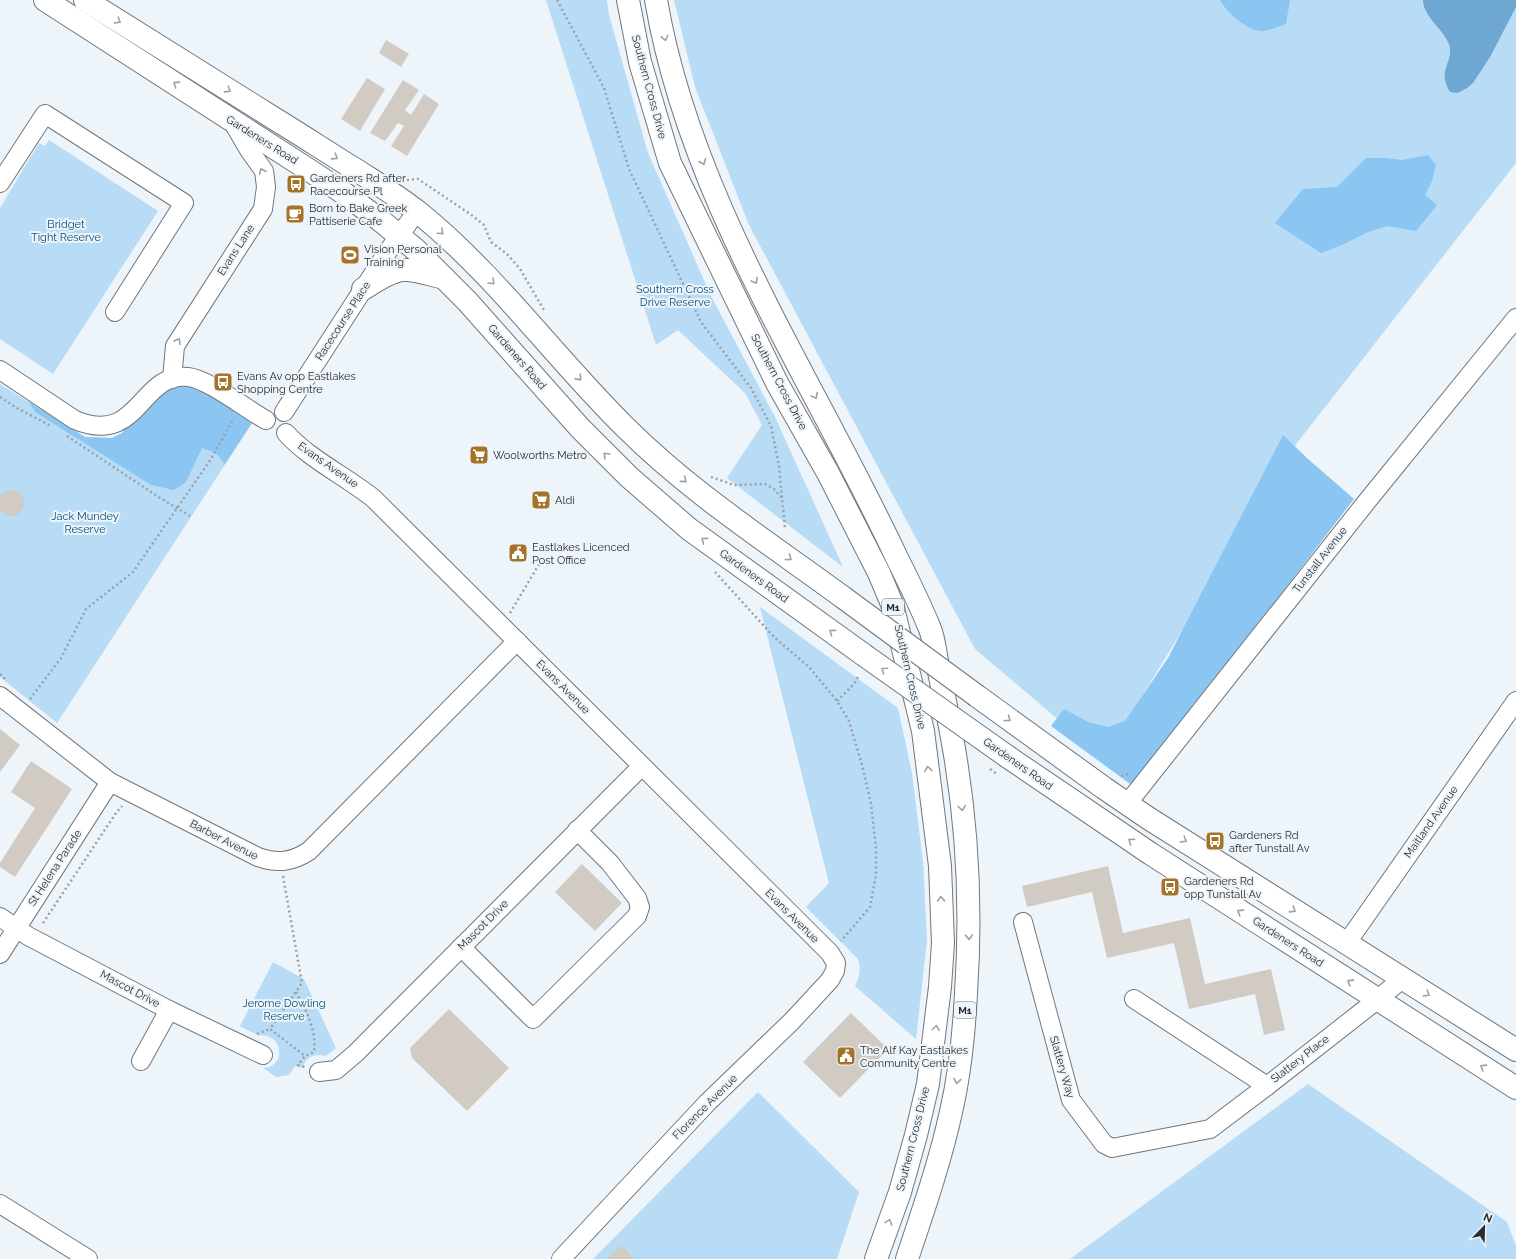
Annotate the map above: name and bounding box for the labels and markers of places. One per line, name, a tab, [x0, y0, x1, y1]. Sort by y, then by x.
place label: Gardeners Rd after Racecourse Pl	[310, 172, 406, 198]
bus stop icon: Gardeners Rd after Racecourse Pl	[285, 173, 307, 195]
place label: Born to Bake Greek Pattiserie Cafe	[309, 202, 407, 228]
cafe icon: Born to Bake Greek Pattiserie Cafe	[284, 203, 306, 225]
place label: Vision Personal Training	[364, 243, 442, 269]
sports icon: Vision Personal Training	[339, 244, 361, 266]
place label: Evans Av opp Eastlakes Shopping Centre	[237, 370, 356, 396]
bus stop icon: Evans Av opp Eastlakes Shopping Centre	[212, 371, 234, 393]
supermarket icon: Woolworths Metro	[468, 444, 490, 466]
place label: Woolworths Metro	[493, 449, 587, 462]
supermarket icon: Aldi	[530, 489, 552, 511]
place label: Aldi	[555, 494, 575, 507]
place label: Eastlakes Licenced Post Office	[532, 541, 630, 567]
public building icon: Eastlakes Licenced Post Office	[507, 542, 529, 564]
place label: Gardeners Rd after Tunstall Av	[1229, 829, 1310, 855]
bus stop icon: Gardeners Rd after Tunstall Av	[1204, 830, 1226, 852]
place label: Gardeners Rd opp Tunstall Av	[1184, 875, 1262, 901]
bus stop icon: Gardeners Rd opp Tunstall Av	[1159, 876, 1181, 898]
place label: The Alf Kay Eastlakes Community Centre	[860, 1044, 968, 1070]
public building icon: The Alf Kay Eastlakes Community Centre	[835, 1045, 857, 1067]

